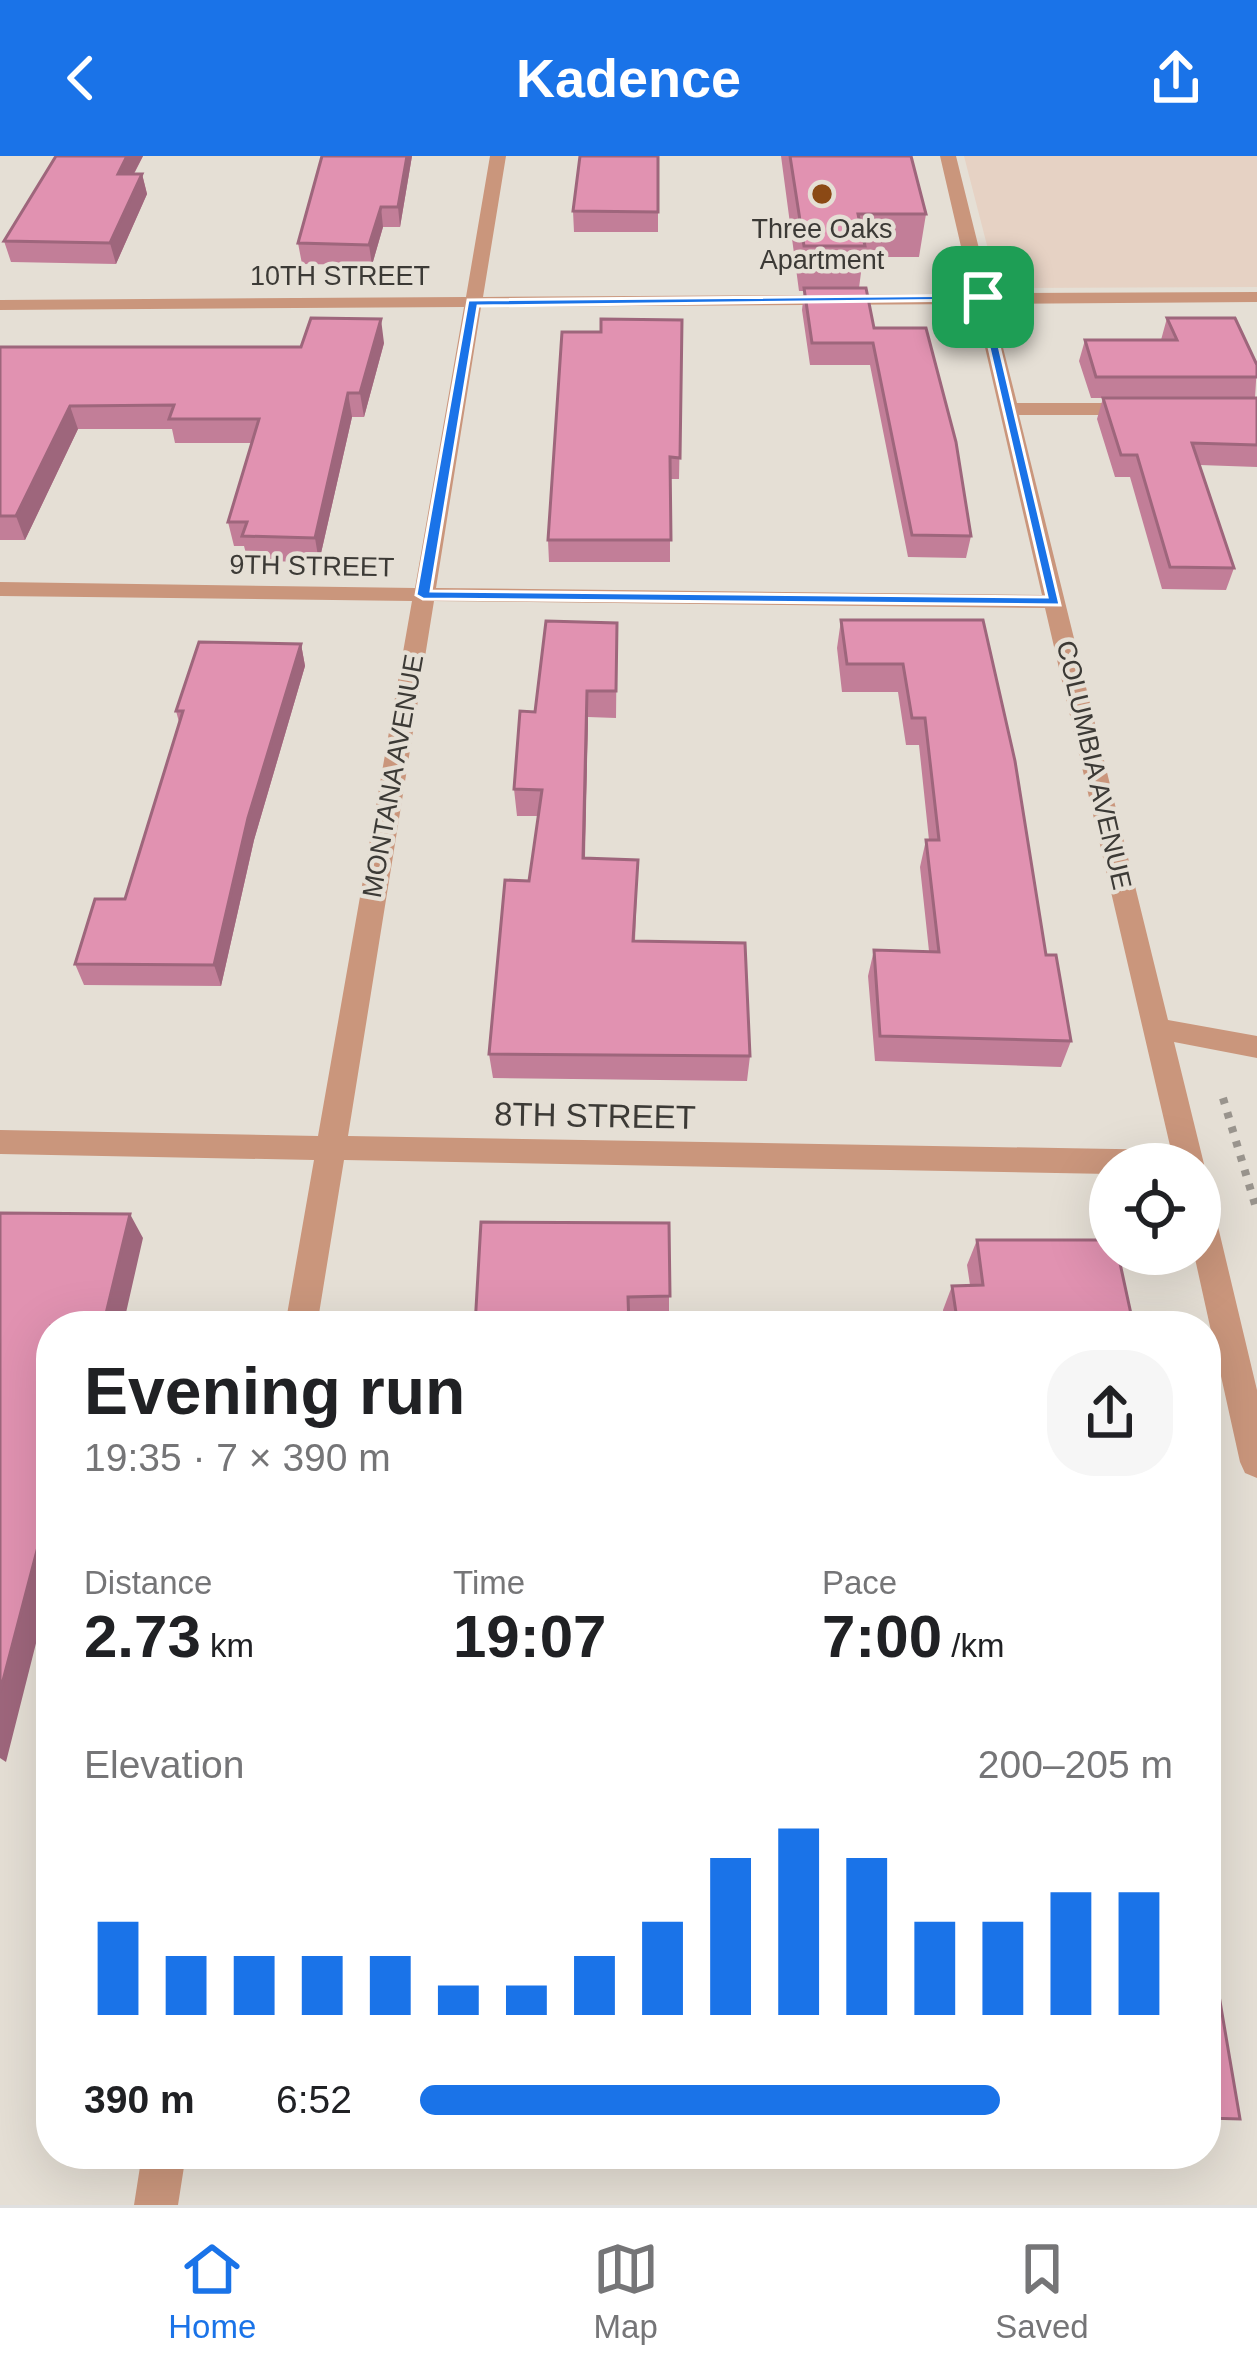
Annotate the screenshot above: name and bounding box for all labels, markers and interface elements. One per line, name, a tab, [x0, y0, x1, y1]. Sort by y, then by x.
icon: back	[48, 45, 114, 111]
icon: share	[1143, 45, 1209, 111]
text: Kadence	[516, 48, 741, 108]
marker: Three Oaks Apartment	[809, 181, 835, 207]
place label: Three Oaks Apartment	[751, 214, 893, 275]
pin	[932, 246, 1034, 348]
street label: 10TH STREET	[250, 261, 430, 291]
icon: arrive	[950, 264, 1016, 330]
street label: 9TH STREET	[229, 550, 395, 582]
street label: COLUMBIA AVENUE	[1051, 638, 1137, 892]
street label: MONTANA AVENUE	[357, 652, 429, 900]
street label: 8TH STREET	[494, 1095, 696, 1136]
map controls	[1089, 1143, 1221, 1275]
button: locate	[1089, 1143, 1221, 1275]
button: share	[1047, 1350, 1173, 1476]
text: Evening run	[84, 1354, 465, 1428]
text: 19:35 · 7 × 390 m	[84, 1436, 391, 1479]
text: Distance	[84, 1564, 212, 1601]
text: Time	[453, 1564, 525, 1601]
text: Pace	[822, 1564, 897, 1601]
text: 2.73	[84, 1603, 201, 1670]
text: 19:07	[453, 1603, 606, 1670]
text: 7:00	[822, 1603, 942, 1670]
text: km	[201, 1627, 254, 1664]
text: /km	[942, 1627, 1004, 1664]
text: Elevation	[84, 1743, 244, 1786]
text: 200–205 m	[978, 1743, 1173, 1786]
text: 390 m	[84, 2078, 195, 2121]
text: 6:52	[276, 2078, 352, 2121]
tab: Home	[168, 2236, 256, 2346]
tab: Map	[593, 2236, 659, 2346]
tab: Saved	[995, 2236, 1089, 2346]

